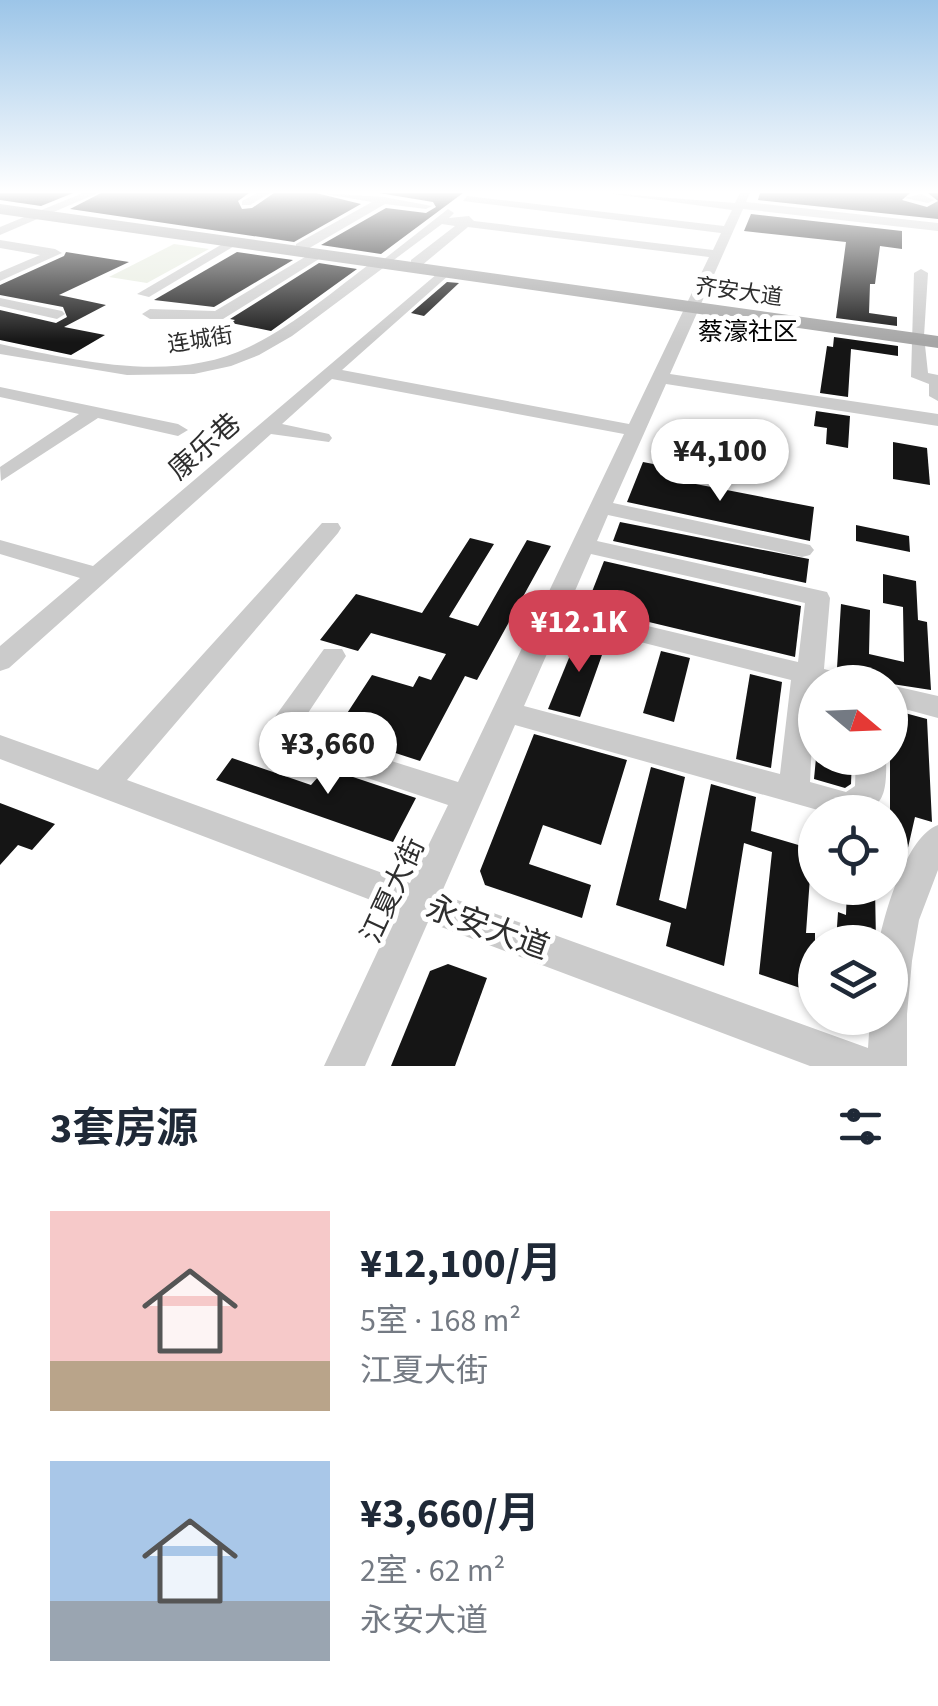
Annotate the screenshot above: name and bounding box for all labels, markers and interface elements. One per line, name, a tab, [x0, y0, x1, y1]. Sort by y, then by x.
street label: 齐安大道	[693, 270, 785, 314]
district label: 蔡濠社区	[698, 314, 798, 350]
street label: 连城街	[165, 319, 235, 361]
street label: 康乐巷	[160, 404, 249, 489]
pin: ¥4,100	[639, 419, 801, 504]
text: ¥4,100	[673, 428, 767, 474]
pin: ¥12.1K	[498, 590, 660, 675]
text: ¥12.1K	[531, 599, 627, 645]
north arrow	[798, 665, 908, 775]
map controls	[798, 665, 908, 1035]
pin: ¥3,660	[247, 712, 409, 797]
text: ¥3,660	[281, 721, 375, 767]
button: locate	[798, 795, 908, 905]
street label: 江夏大街	[351, 831, 435, 950]
street label: 永安大道	[420, 884, 556, 971]
button: layers	[798, 925, 908, 1035]
text: 3套房源	[50, 1099, 198, 1159]
icon: filters	[833, 1099, 888, 1154]
text: ¥12,100/月	[360, 1234, 562, 1294]
icon: home	[130, 1251, 250, 1371]
text: 5室 · 168 m²	[360, 1298, 521, 1344]
text: 江夏大街	[360, 1348, 488, 1394]
text: ¥3,660/月	[360, 1484, 540, 1544]
icon: home	[130, 1501, 250, 1621]
text: 2室 · 62 m²	[360, 1548, 505, 1594]
text: 永安大道	[360, 1598, 488, 1644]

